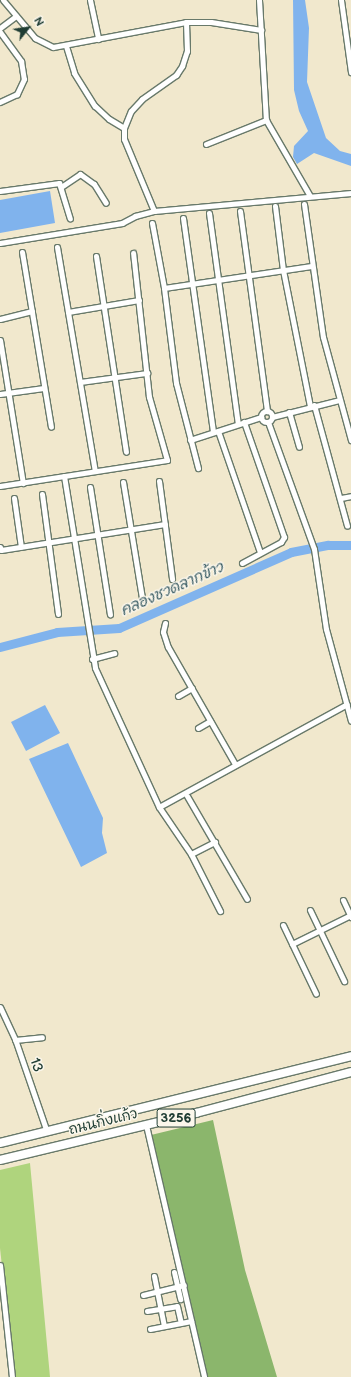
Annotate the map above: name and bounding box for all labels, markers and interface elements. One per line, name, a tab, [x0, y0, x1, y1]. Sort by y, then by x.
north arrow	[8, 8, 48, 48]
text: N	[31, 15, 47, 29]
water label: คลองชวดลากข้าว	[118, 558, 226, 620]
street label: 13	[26, 1056, 46, 1074]
street label: ถนนกิ่งแก้ว	[67, 1105, 139, 1139]
road number: 3256	[156, 1107, 196, 1129]

